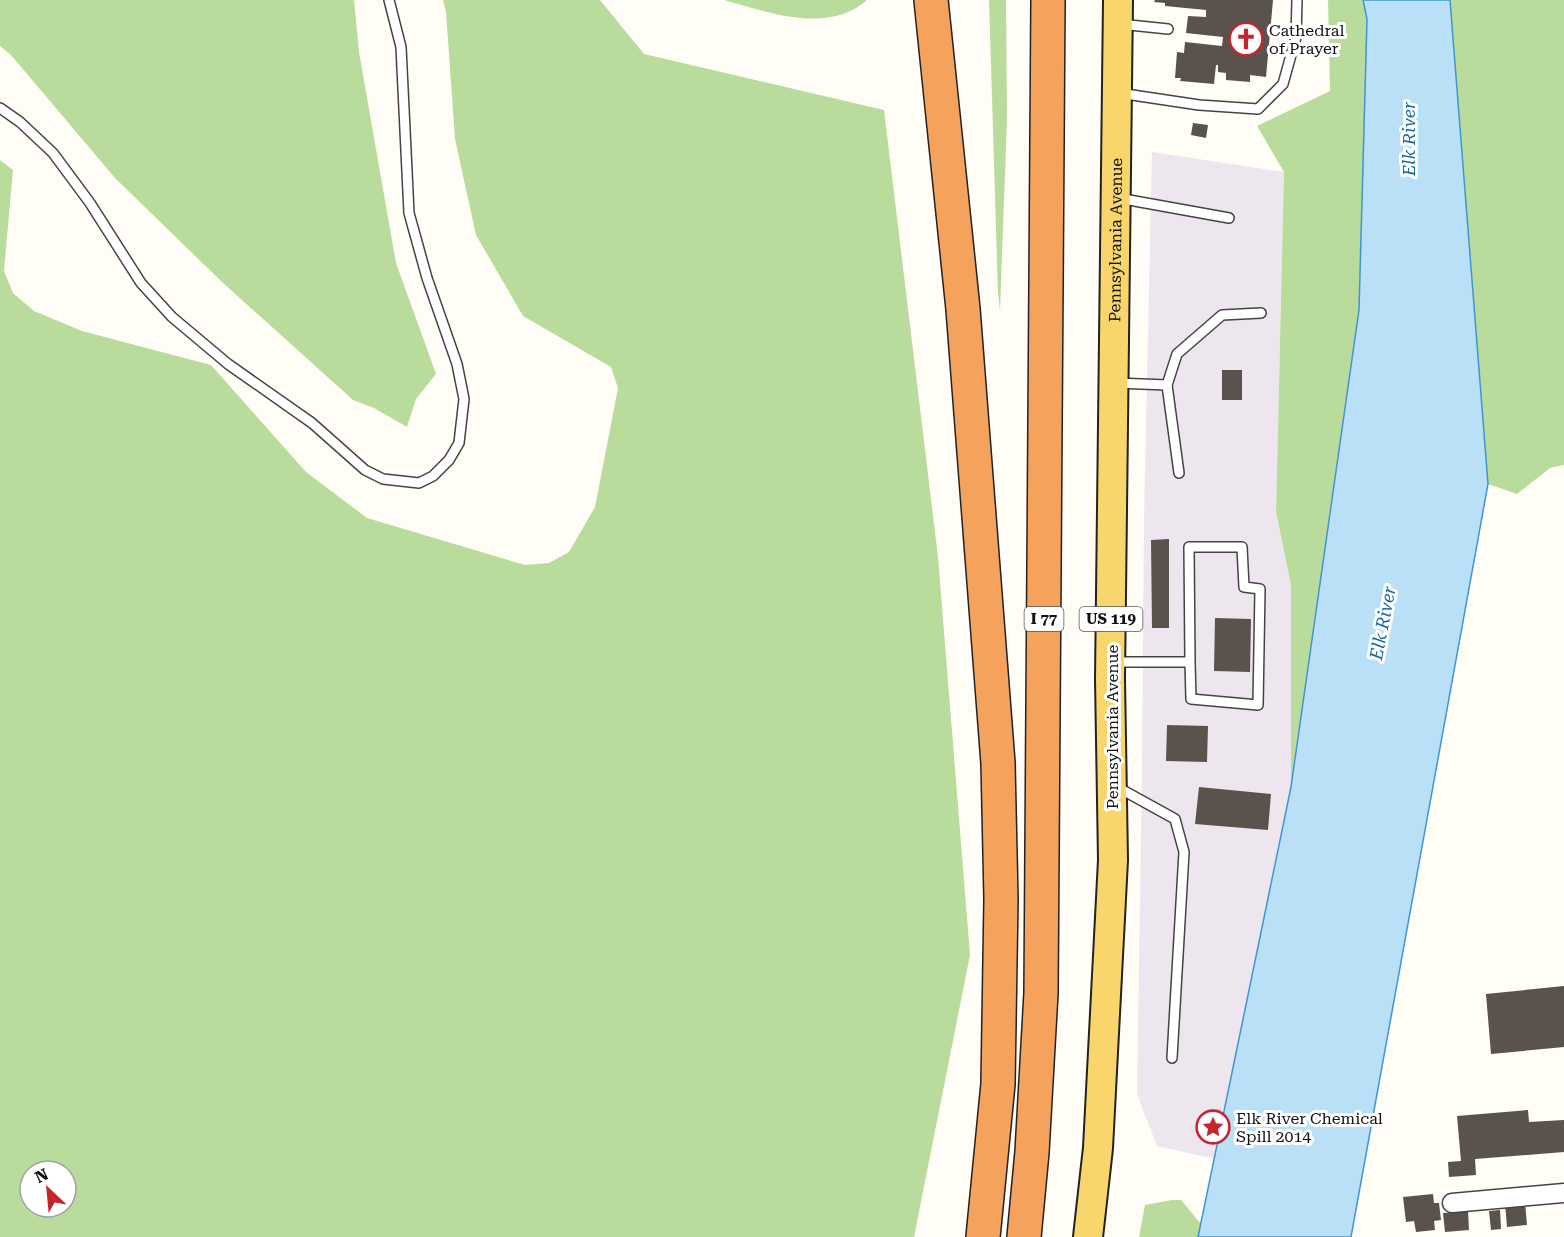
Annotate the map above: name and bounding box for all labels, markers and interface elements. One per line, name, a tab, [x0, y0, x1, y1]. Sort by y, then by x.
church icon: Cathedral of Prayer	[1228, 21, 1264, 57]
place label: Cathedral of Prayer	[1269, 21, 1344, 58]
water label: Elk River	[1398, 101, 1419, 177]
street label: Pennsylvania Avenue	[1105, 157, 1126, 322]
water label: Elk River	[1365, 584, 1400, 663]
road number: I 77	[1024, 607, 1064, 631]
road number: US 119	[1080, 607, 1142, 631]
street label: Pennsylvania Avenue	[1103, 645, 1122, 809]
place icon: Elk River Chemical Spill 2014	[1195, 1109, 1231, 1145]
place label: Elk River Chemical Spill 2014	[1236, 1109, 1383, 1146]
north arrow	[18, 1159, 78, 1219]
text: N	[32, 1165, 51, 1187]

